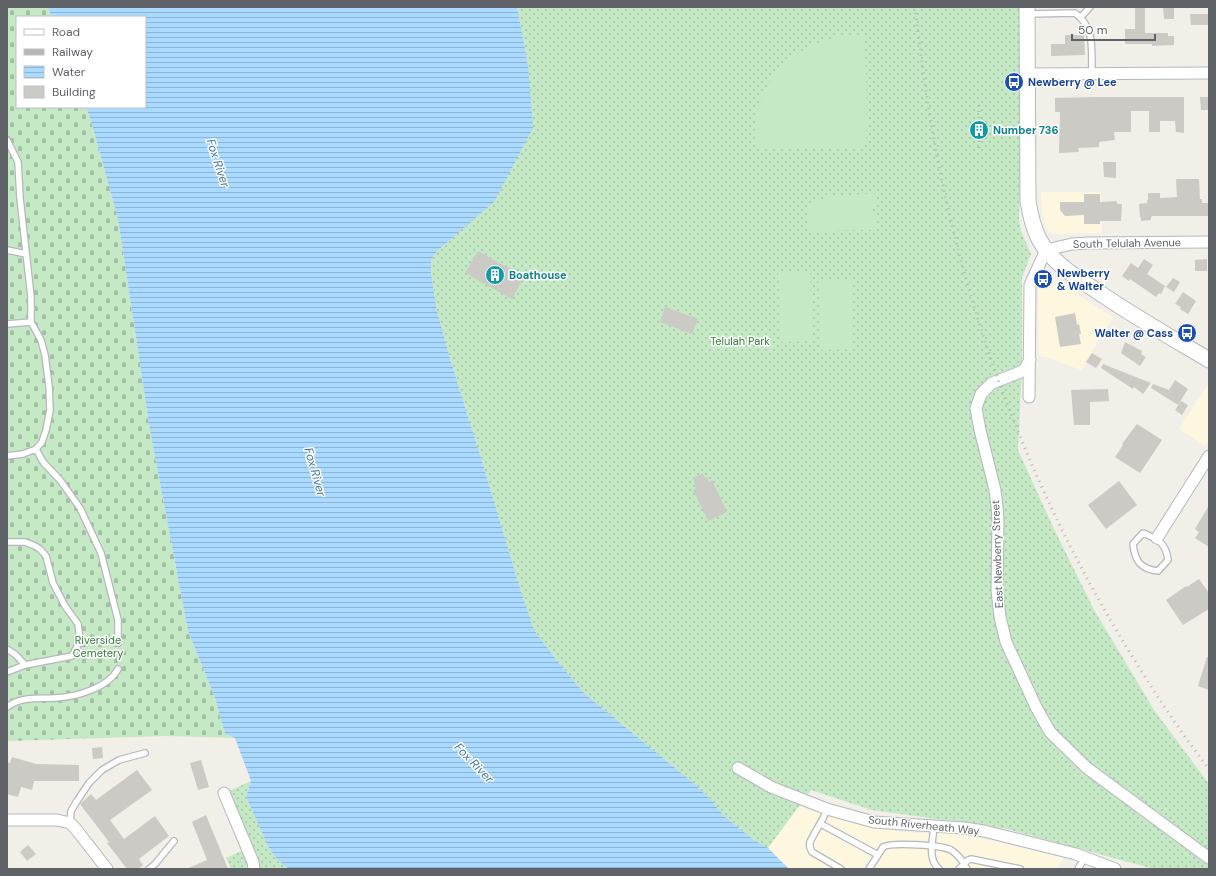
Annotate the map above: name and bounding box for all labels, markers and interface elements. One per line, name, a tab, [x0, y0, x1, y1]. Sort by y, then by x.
legend	[16, 16, 146, 108]
scale bar	[1072, 16, 1155, 42]
text: 50 m	[1078, 22, 1107, 38]
text: Road	[52, 24, 80, 40]
text: Railway	[52, 44, 93, 60]
text: Water	[52, 64, 86, 80]
bus stop icon: Newberry @ Lee	[1003, 71, 1025, 93]
place label: Newberry @ Lee	[1028, 75, 1117, 89]
text: Building	[52, 84, 96, 100]
building icon: Number 736	[968, 119, 990, 141]
place label: Number 736	[993, 123, 1058, 137]
water label: Fox River	[203, 137, 233, 190]
street label: South Telulah Avenue	[1073, 235, 1181, 251]
building icon: Boathouse	[484, 264, 506, 286]
place label: Newberry & Walter	[1057, 266, 1110, 293]
place label: Boathouse	[509, 268, 567, 282]
bus stop icon: Newberry & Walter	[1032, 268, 1054, 290]
bus stop icon: Walter @ Cass	[1176, 322, 1198, 344]
place label: Walter @ Cass	[1094, 326, 1173, 340]
park label: Telulah Park	[710, 334, 770, 348]
water label: Fox River	[300, 446, 330, 499]
street label: East Newberry Street	[988, 500, 1006, 608]
park label: Riverside Cemetery	[73, 633, 123, 660]
water label: Fox River	[451, 739, 497, 787]
street label: South Riverheath Way	[868, 812, 980, 838]

